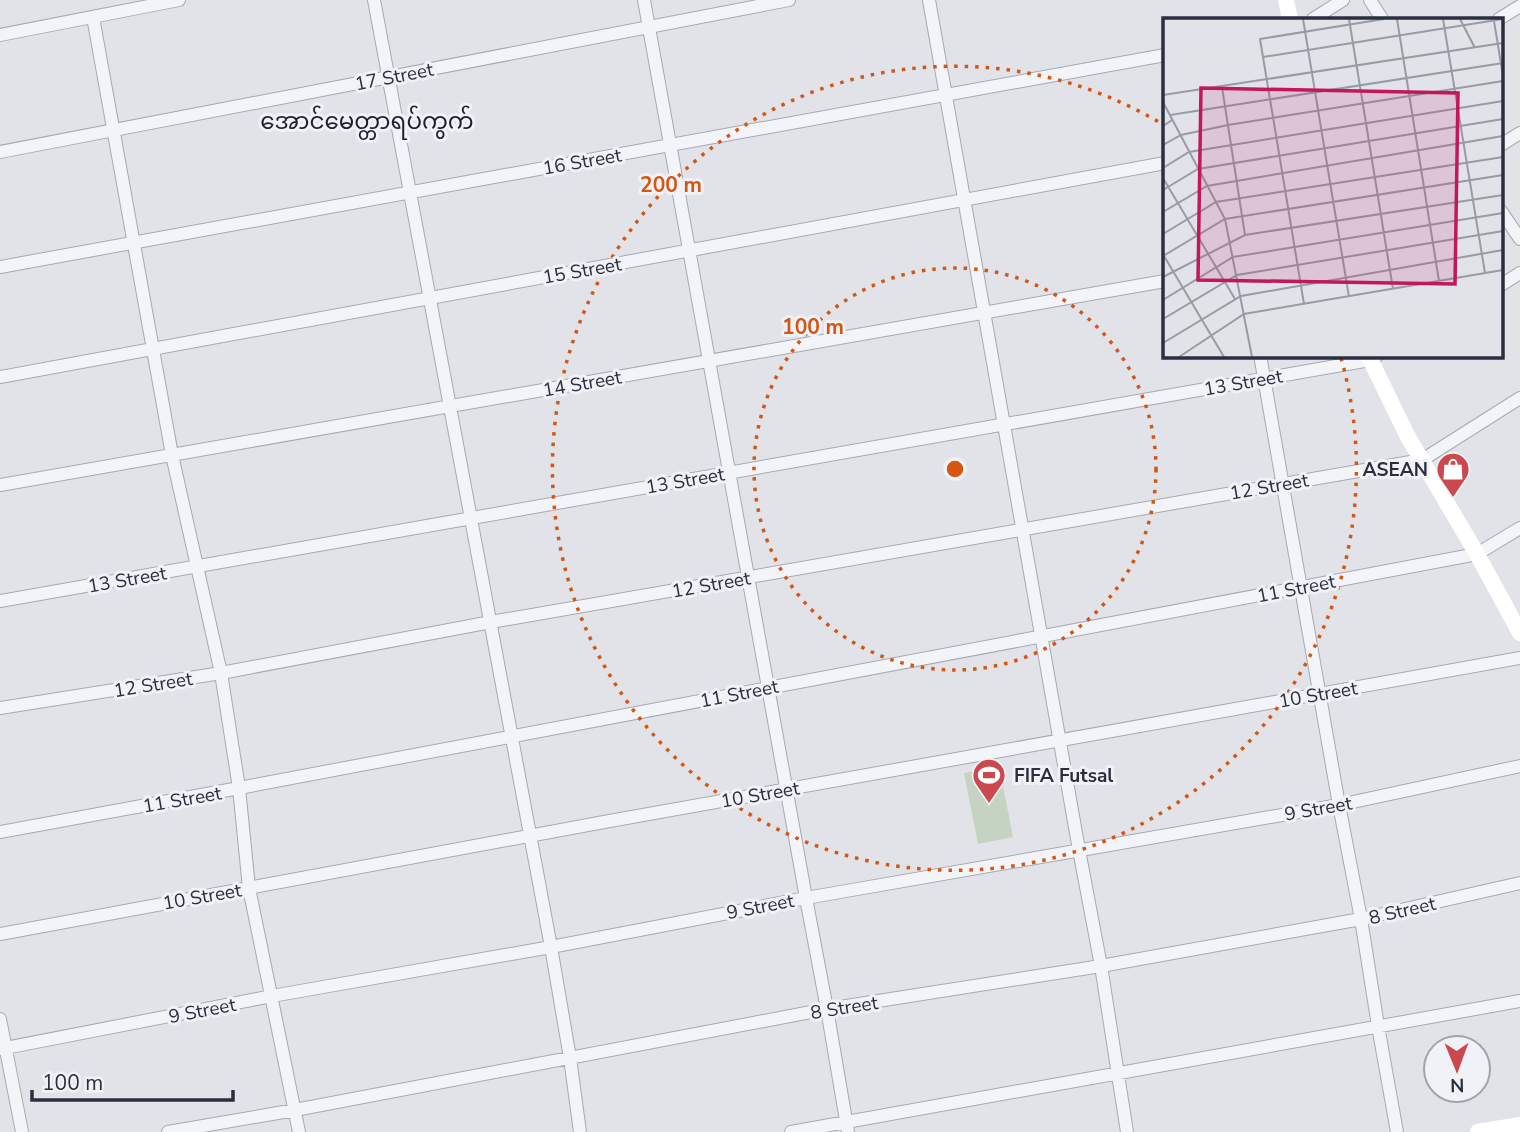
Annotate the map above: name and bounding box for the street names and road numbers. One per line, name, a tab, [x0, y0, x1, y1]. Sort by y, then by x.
street label: 17 Street	[353, 57, 436, 97]
street label: 16 Street	[541, 142, 624, 182]
street label: 15 Street	[541, 251, 624, 291]
street label: 13 Street	[1202, 363, 1285, 403]
street label: 14 Street	[541, 364, 624, 404]
street label: 13 Street	[644, 461, 727, 501]
street label: 12 Street	[1228, 467, 1311, 507]
street label: 13 Street	[86, 560, 169, 600]
street label: 12 Street	[670, 565, 753, 605]
street label: 11 Street	[1255, 569, 1338, 609]
street label: 12 Street	[112, 666, 195, 704]
street label: 11 Street	[698, 674, 781, 714]
street label: 10 Street	[1277, 675, 1360, 715]
street label: 10 Street	[719, 775, 802, 815]
street label: 11 Street	[141, 780, 224, 820]
street label: 9 Street	[1282, 790, 1354, 828]
street label: 10 Street	[161, 877, 244, 917]
street label: 9 Street	[724, 888, 796, 926]
street label: 8 Street	[1366, 891, 1439, 931]
street label: 8 Street	[808, 990, 880, 1026]
street label: 9 Street	[166, 992, 238, 1030]

